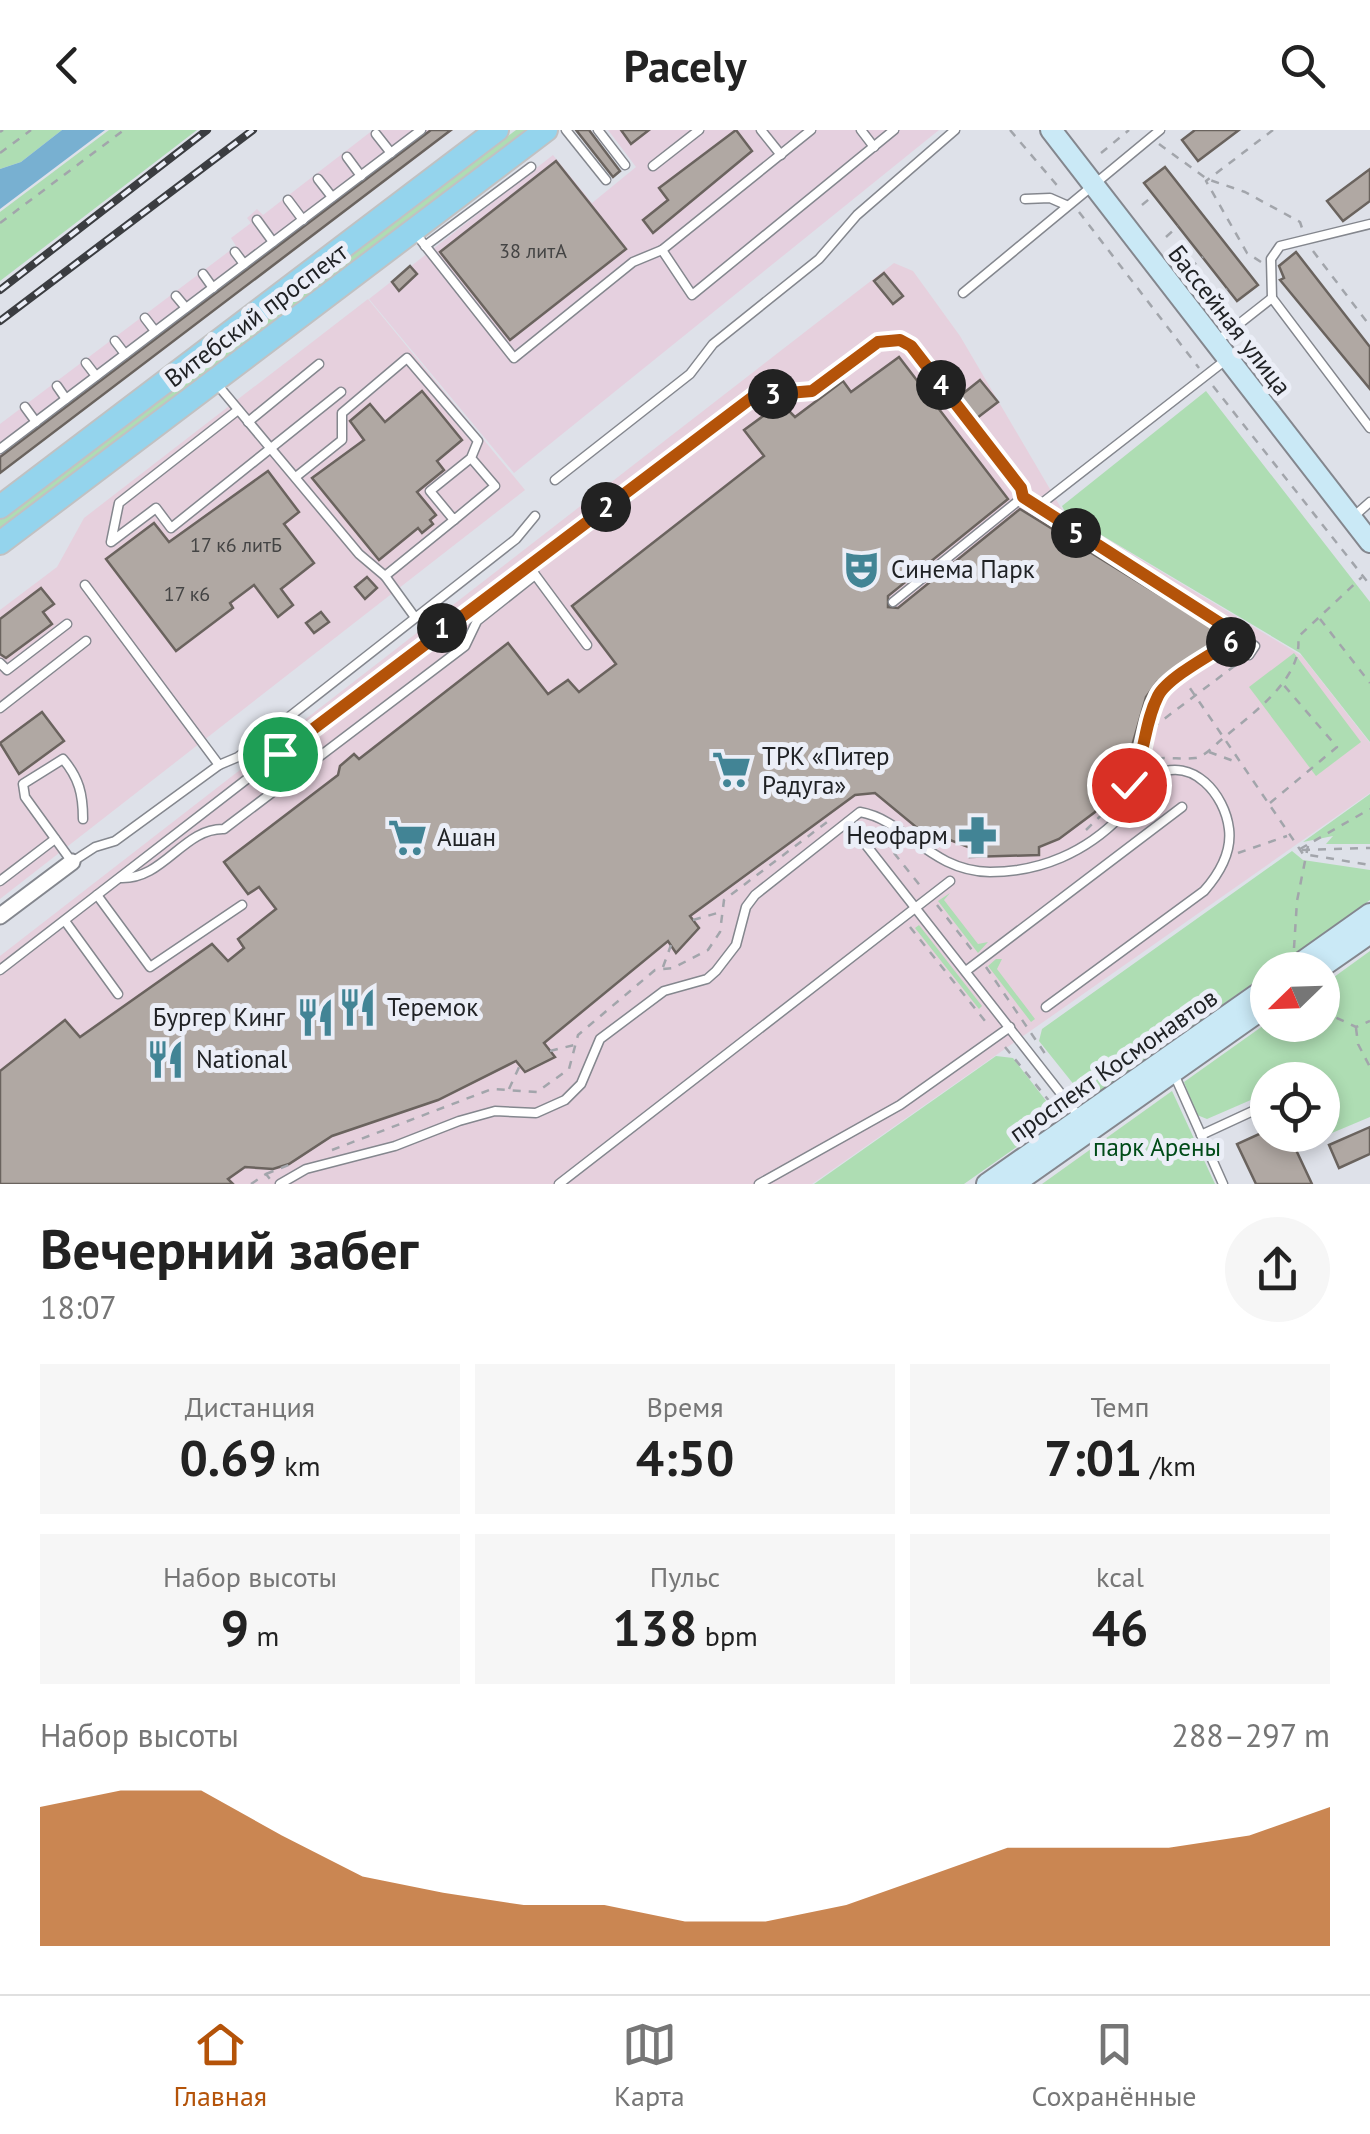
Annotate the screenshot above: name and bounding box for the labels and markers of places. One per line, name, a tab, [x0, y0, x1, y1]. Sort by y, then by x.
pin: 4	[916, 360, 966, 410]
pin: 3	[748, 369, 798, 419]
pin: 2	[581, 482, 631, 532]
pin: 5	[1051, 508, 1101, 558]
theatre icon: Синема Парк	[840, 548, 882, 590]
place label: Синема Парк	[891, 553, 1035, 585]
pin: 1	[417, 603, 467, 653]
pin: 6	[1206, 617, 1256, 667]
pin	[238, 712, 323, 797]
place label: ТРК «Питер Радуга»	[762, 740, 890, 801]
pin	[1087, 743, 1172, 828]
supermarket icon: ТРК «Питер Радуга»	[711, 749, 753, 791]
pharmacy icon: Неофарм	[957, 814, 999, 856]
supermarket icon: Ашан	[386, 816, 428, 858]
place label: Неофарм	[846, 819, 948, 851]
place label: Ашан	[437, 821, 496, 853]
restaurant icon: Теремок	[336, 986, 378, 1028]
place label: Теремок	[387, 991, 478, 1023]
restaurant icon: Бургер Кинг	[294, 996, 336, 1038]
place label: Бургер Кинг	[153, 1001, 286, 1033]
restaurant icon: National	[145, 1038, 187, 1080]
place label: National	[196, 1043, 288, 1075]

